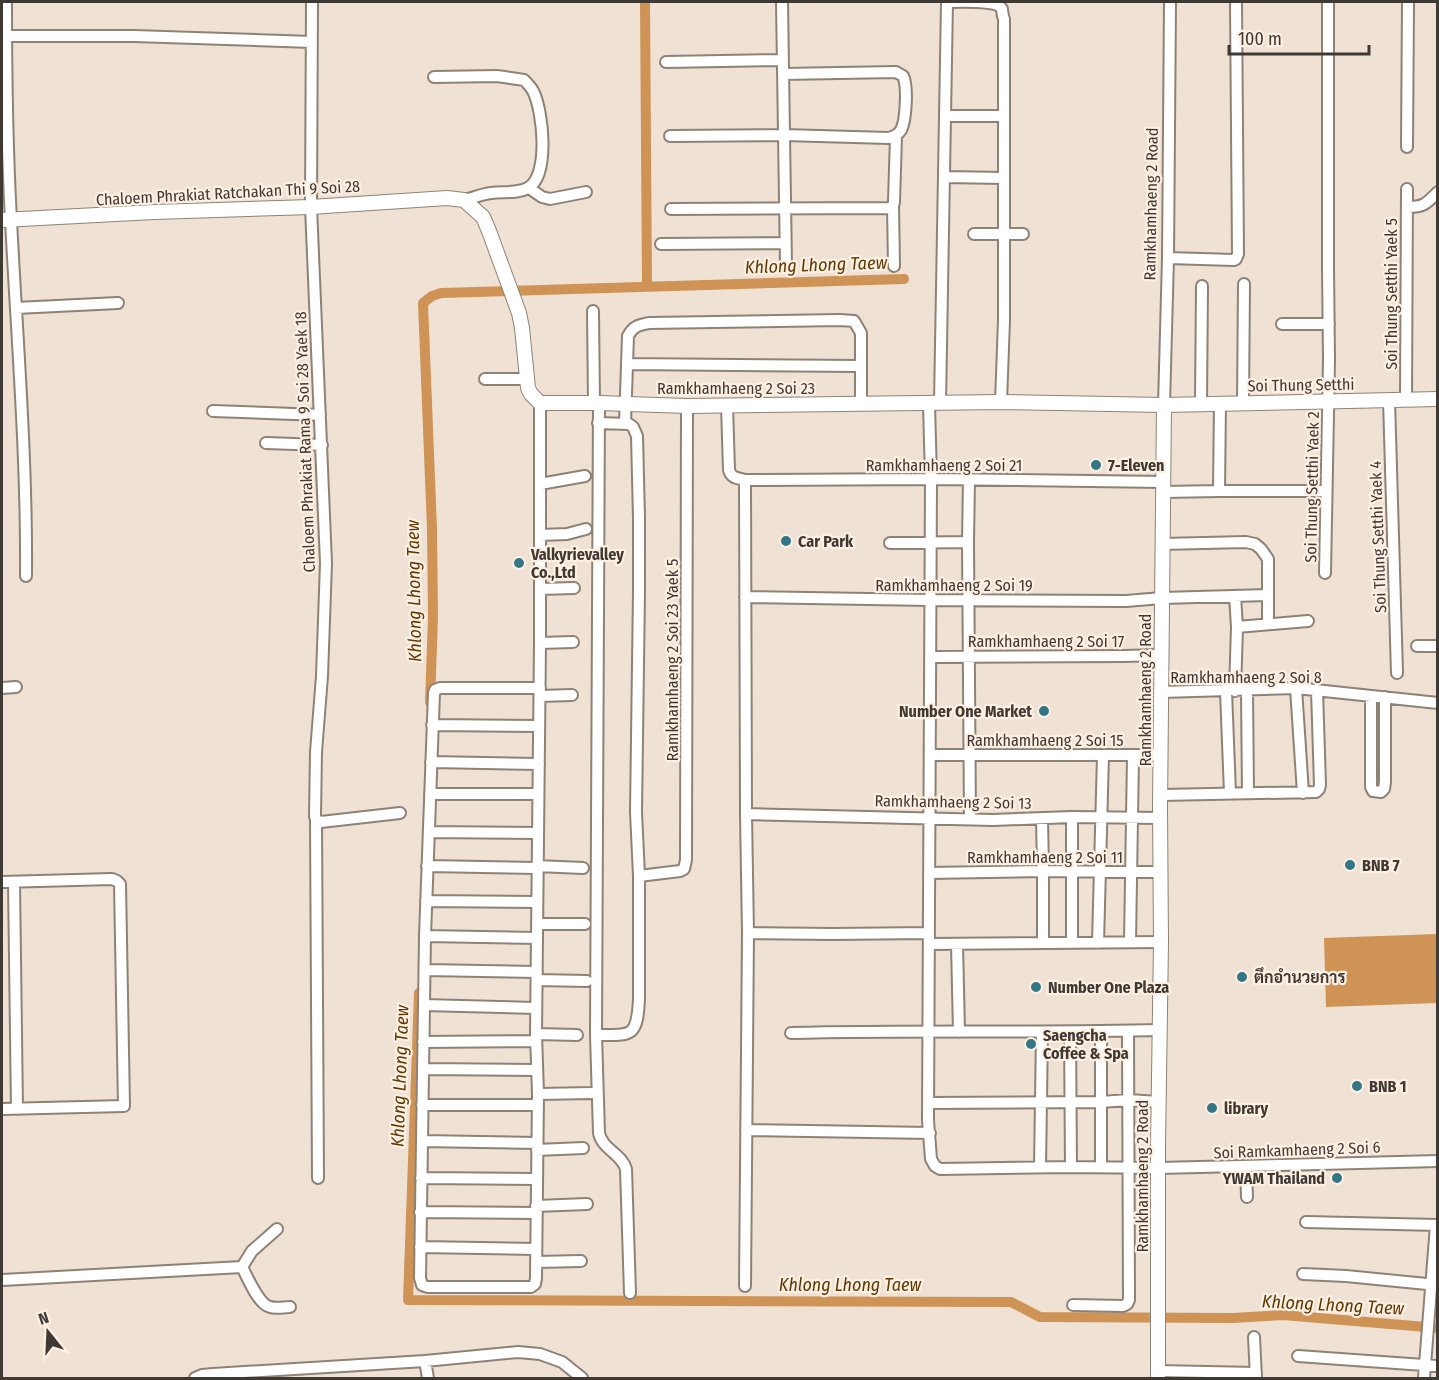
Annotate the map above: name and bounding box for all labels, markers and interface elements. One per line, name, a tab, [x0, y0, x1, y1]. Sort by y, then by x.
scale bar	[1229, 18, 1368, 56]
text: 100 m	[1238, 28, 1282, 50]
street label: Ramkhamhaeng 2 Road	[1140, 128, 1162, 280]
street label: Chaloem Phrakiat Ratchakan Thi 9 Soi 28	[95, 177, 361, 209]
street label: Soi Thung Setthi Yaek 5	[1382, 218, 1401, 370]
water label: Khlong Lhong Taew	[744, 252, 888, 278]
street label: Chaloem Phrakiat Rama 9 Soi 28 Yaek 18	[291, 311, 319, 573]
street label: Soi Thung Setthi	[1247, 375, 1355, 395]
street label: Ramkhamhaeng 2 Soi 23	[657, 379, 815, 398]
street label: Soi Thung Setthi Yaek 2	[1301, 411, 1323, 563]
street label: Ramkhamhaeng 2 Soi 21	[866, 456, 1022, 475]
place label: 7-Eleven	[1108, 456, 1164, 475]
marker: 7-Eleven	[1089, 458, 1103, 472]
street label: Soi Thung Setthi Yaek 4	[1366, 460, 1390, 613]
water label: Khlong Lhong Taew	[402, 519, 426, 662]
place label: Car Park	[798, 532, 854, 551]
marker: Car Park	[779, 534, 793, 548]
place label: Valkyrievalley Co.,Ltd	[530, 545, 624, 582]
marker: Valkyrievalley Co.,Ltd	[512, 556, 526, 570]
street label: Ramkhamhaeng 2 Soi 23 Yaek 5	[663, 559, 682, 761]
street label: Ramkhamhaeng 2 Soi 19	[875, 576, 1033, 595]
street label: Ramkhamhaeng 2 Road	[1136, 614, 1155, 766]
street label: Ramkhamhaeng 2 Soi 17	[968, 632, 1125, 651]
street label: Ramkhamhaeng 2 Soi 8	[1170, 668, 1322, 687]
place label: Number One Market	[899, 702, 1032, 721]
marker: Number One Market	[1037, 704, 1051, 718]
street label: Ramkhamhaeng 2 Soi 15	[966, 731, 1124, 750]
street label: Ramkhamhaeng 2 Soi 13	[874, 791, 1032, 813]
street label: Ramkhamhaeng 2 Soi 11	[967, 848, 1123, 867]
place label: BNB 7	[1362, 856, 1400, 875]
marker: BNB 7	[1343, 858, 1357, 872]
place label: ตึกอำนวยการ	[1254, 967, 1345, 987]
marker: ตึกอำนวยการ	[1235, 970, 1249, 984]
place label: Number One Plaza	[1048, 978, 1169, 997]
marker: Number One Plaza	[1029, 980, 1043, 994]
water label: Khlong Lhong Taew	[387, 1004, 413, 1148]
place label: Saengcha Coffee & Spa	[1043, 1026, 1129, 1063]
marker: Saengcha Coffee & Spa	[1024, 1037, 1038, 1051]
place label: BNB 1	[1369, 1077, 1407, 1096]
marker: BNB 1	[1350, 1079, 1364, 1093]
place label: library	[1224, 1099, 1268, 1118]
street label: Ramkhamhaeng 2 Road	[1133, 1100, 1152, 1252]
marker: library	[1205, 1101, 1219, 1115]
street label: Soi Ramkamhaeng 2 Soi 6	[1213, 1138, 1381, 1162]
place label: YWAM Thailand	[1222, 1169, 1325, 1188]
marker: YWAM Thailand	[1330, 1171, 1344, 1185]
water label: Khlong Lhong Taew	[779, 1274, 921, 1296]
water label: Khlong Lhong Taew	[1261, 1290, 1405, 1320]
north arrow	[18, 1302, 78, 1362]
text: N	[36, 1308, 51, 1329]

